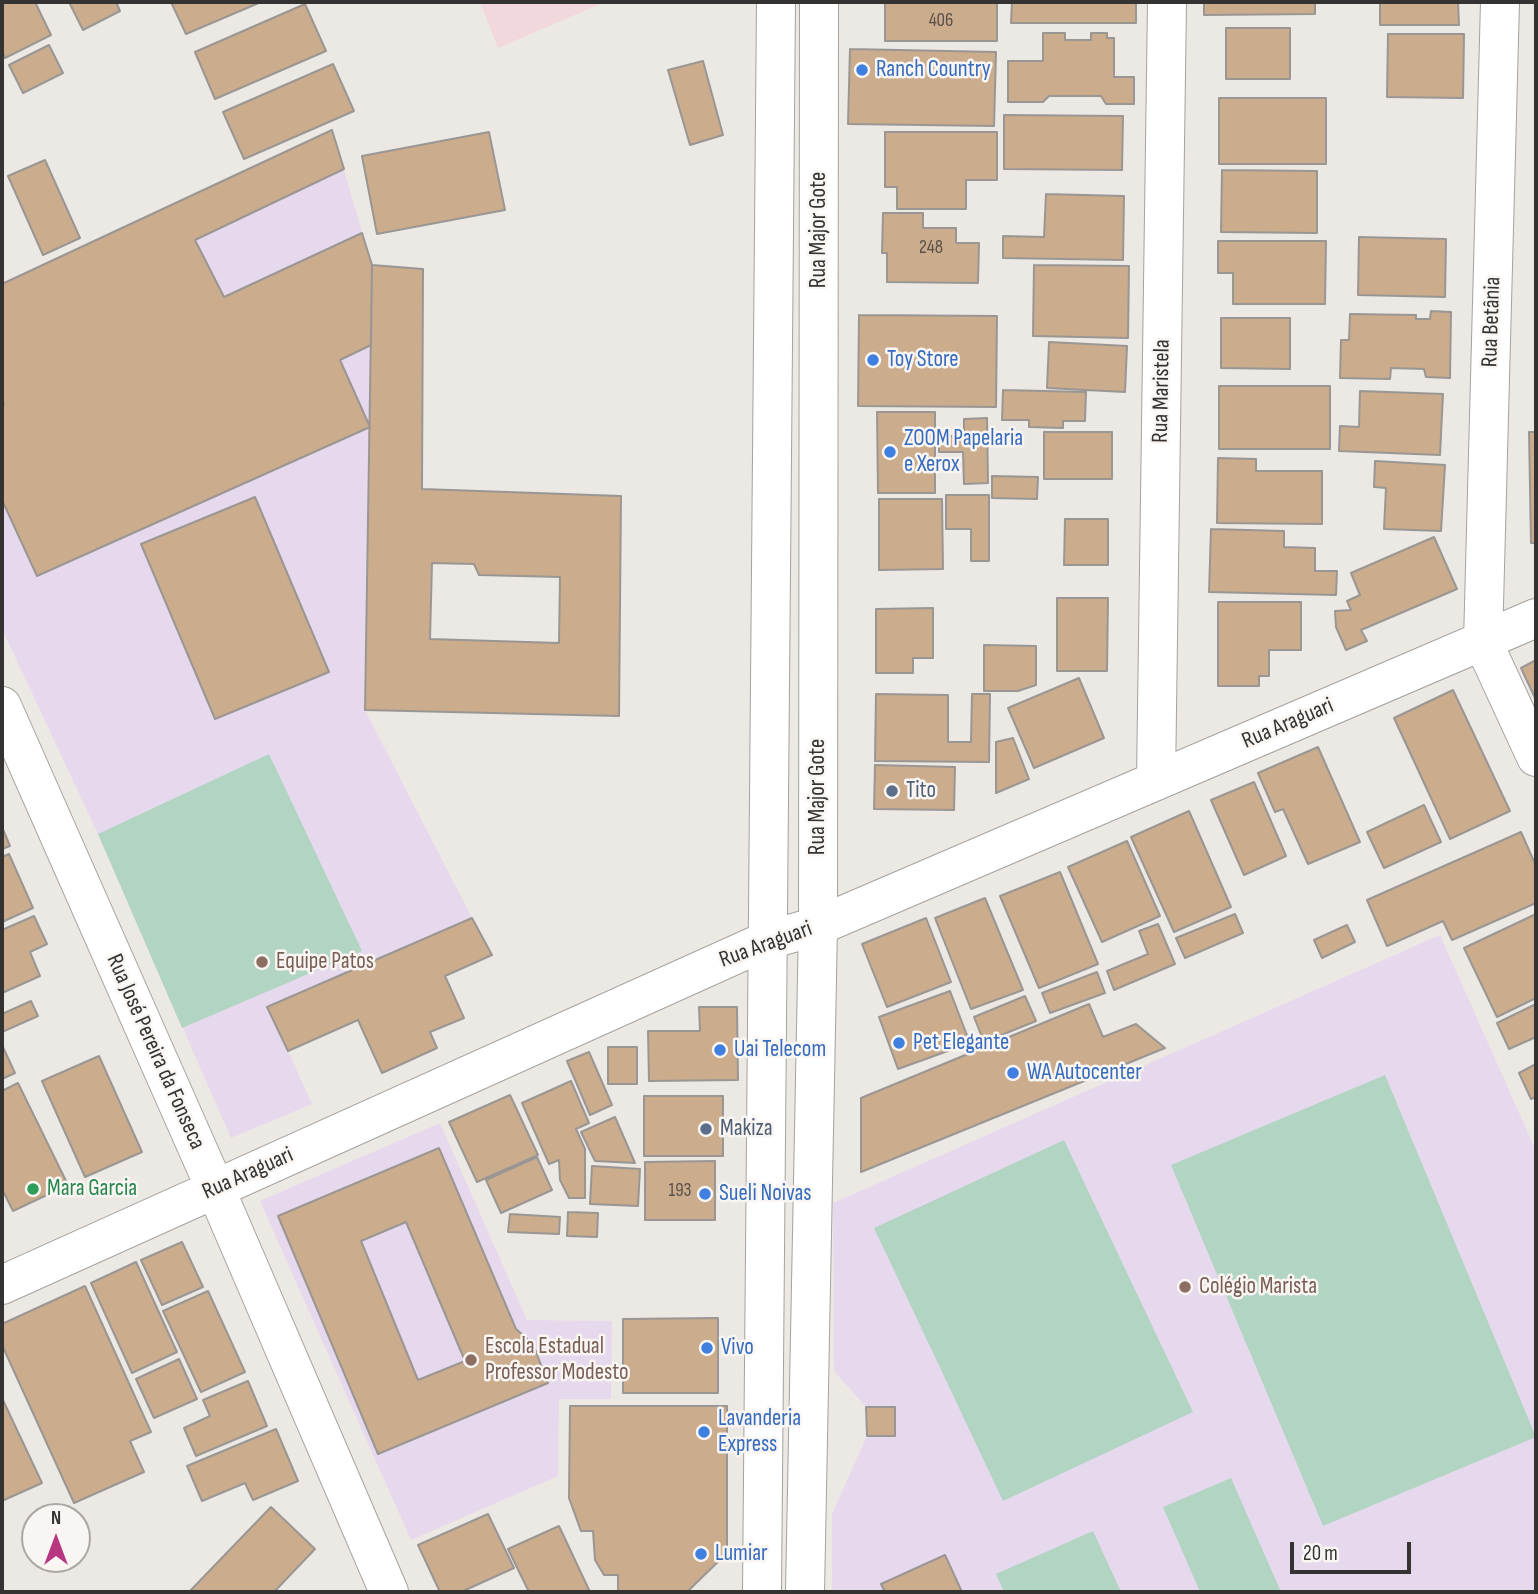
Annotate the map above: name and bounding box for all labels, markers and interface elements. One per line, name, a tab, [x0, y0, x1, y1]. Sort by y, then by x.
house number: 406	[929, 10, 953, 32]
place label: Ranch Country	[876, 56, 991, 84]
marker: Ranch Country	[854, 62, 870, 78]
street label: Rua Major Gote	[805, 172, 833, 288]
house number: 248	[919, 237, 943, 259]
street label: Rua Betânia	[1477, 276, 1507, 368]
street label: Rua Maristela	[1147, 339, 1177, 443]
place label: Toy Store	[887, 346, 958, 374]
marker: Toy Store	[865, 352, 881, 368]
place label: ZOOM Papelaria e Xerox	[904, 425, 1023, 479]
marker: ZOOM Papelaria e Xerox	[882, 444, 898, 460]
street label: Rua Araguari	[1238, 692, 1338, 756]
street label: Rua Major Gote	[804, 739, 832, 855]
place label: Tito	[906, 777, 936, 805]
marker: Tito	[884, 783, 900, 799]
street label: Rua Araguari	[716, 916, 816, 974]
place label: Equipe Patos	[276, 948, 374, 976]
street label: Rua José Pereira da Fonseca	[100, 950, 210, 1154]
marker: Equipe Patos	[254, 954, 270, 970]
place label: Pet Elegante	[913, 1029, 1009, 1057]
marker: Pet Elegante	[891, 1035, 907, 1051]
place label: Uai Telecom	[734, 1036, 826, 1064]
marker: Uai Telecom	[712, 1042, 728, 1058]
place label: WA Autocenter	[1027, 1059, 1142, 1087]
marker: WA Autocenter	[1005, 1065, 1021, 1081]
place label: Makiza	[720, 1115, 773, 1143]
marker: Makiza	[698, 1121, 714, 1137]
street label: Rua Araguari	[198, 1142, 298, 1206]
place label: Mara Garcia	[47, 1175, 137, 1203]
house number: 193	[668, 1180, 692, 1202]
place label: Sueli Noivas	[719, 1180, 812, 1208]
marker: Mara Garcia	[25, 1181, 41, 1197]
marker: Sueli Noivas	[697, 1186, 713, 1202]
place label: Colégio Marista	[1199, 1273, 1317, 1301]
marker: Colégio Marista	[1177, 1279, 1193, 1295]
place label: Escola Estadual Professor Modesto	[485, 1333, 629, 1387]
place label: Vivo	[721, 1334, 754, 1362]
marker: Vivo	[699, 1340, 715, 1356]
marker: Escola Estadual Professor Modesto	[463, 1352, 479, 1368]
place label: Lavanderia Express	[718, 1405, 801, 1459]
marker: Lavanderia Express	[696, 1424, 712, 1440]
north arrow	[21, 1503, 91, 1573]
text: N	[51, 1507, 61, 1530]
scale bar	[1293, 1528, 1414, 1572]
place label: Lumiar	[715, 1540, 768, 1568]
text: 20 m	[1303, 1541, 1338, 1566]
marker: Lumiar	[693, 1546, 709, 1562]

